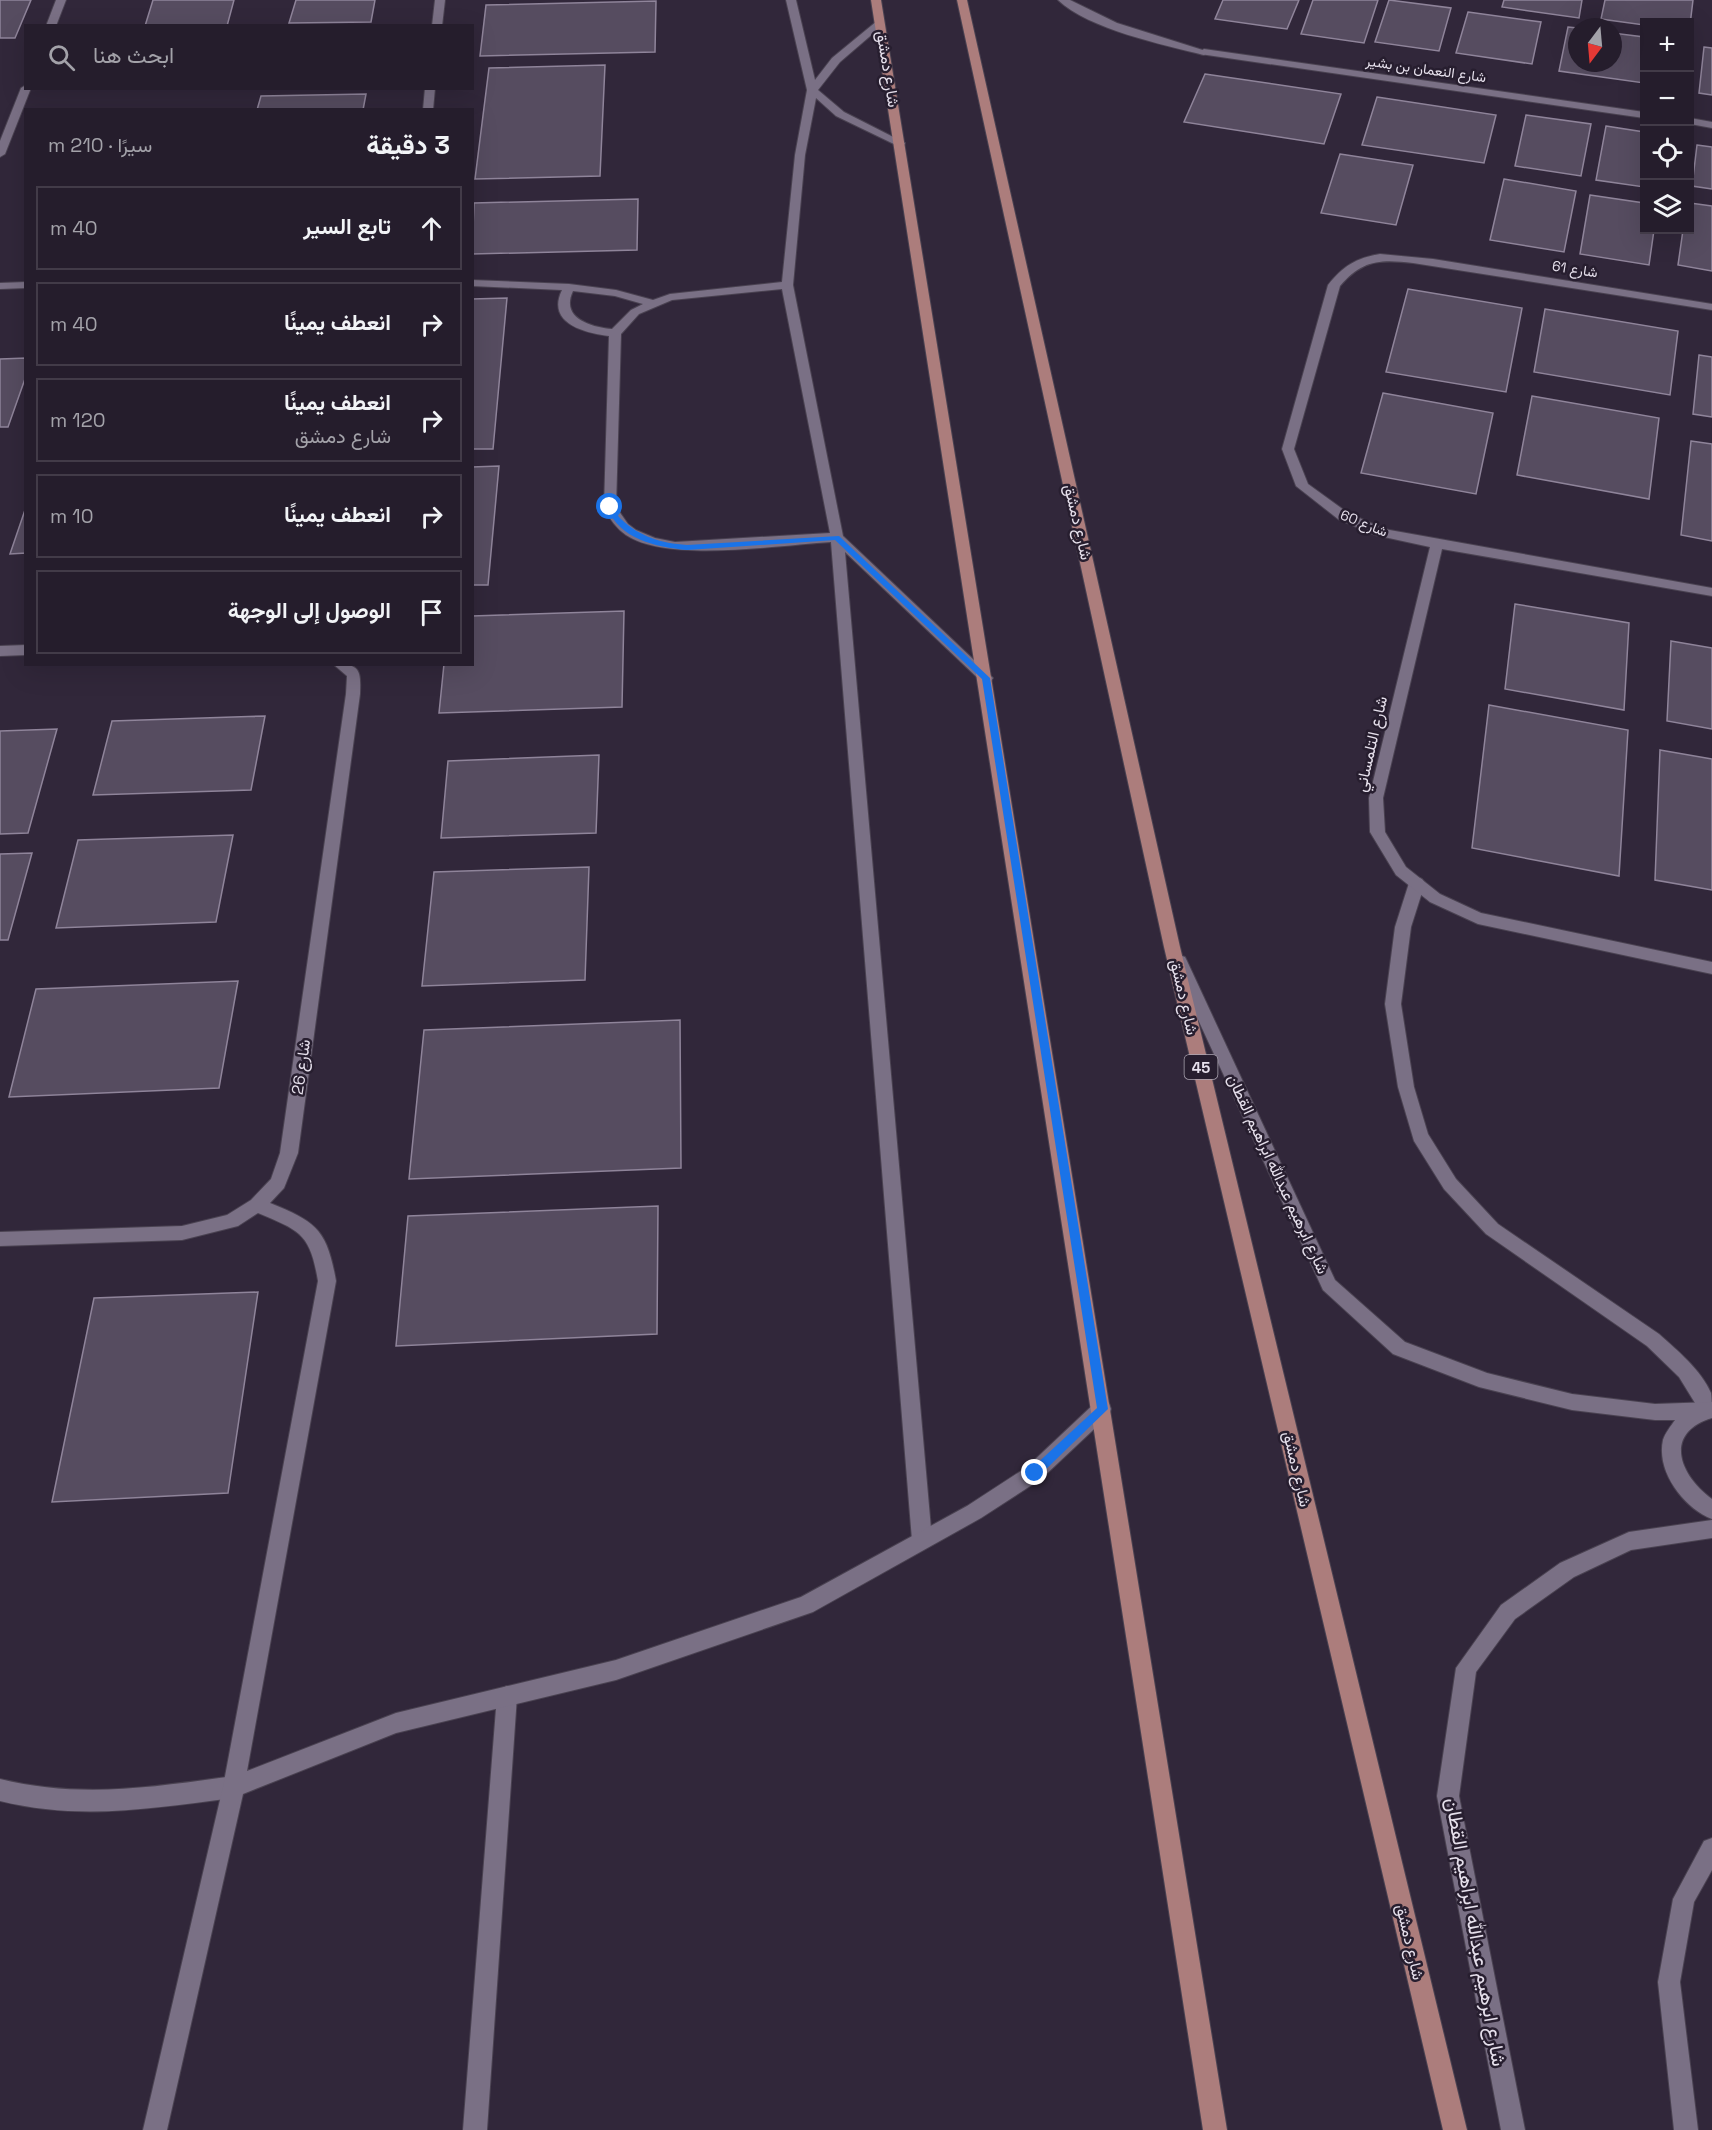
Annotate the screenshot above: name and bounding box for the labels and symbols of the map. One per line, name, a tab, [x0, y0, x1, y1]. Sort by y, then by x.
north arrow	[1568, 18, 1622, 72]
street label: شارع دمشق	[871, 29, 904, 109]
street label: شارع النعمان بن بشير	[1363, 52, 1487, 88]
street label: شارع 61	[1550, 256, 1599, 283]
street label: شارع دمشق	[1058, 482, 1097, 562]
route start	[596, 493, 622, 519]
street label: شارع 60	[1337, 505, 1390, 542]
street label: شارع التلمساني	[1350, 694, 1395, 795]
street label: شارع دمشق	[1164, 957, 1203, 1037]
street label: شارع 26	[287, 1038, 316, 1096]
road number: 45	[1184, 1055, 1218, 1079]
street label: شارع ابرهيم عبدالله ابراهيم القطان	[1222, 1071, 1334, 1278]
street label: شارع دمشق	[1277, 1429, 1316, 1509]
route end	[1021, 1459, 1047, 1485]
street label: شارع ابرهيم عبدالله ابراهيم القطان	[1439, 1796, 1512, 2069]
street label: شارع دمشق	[1390, 1902, 1429, 1982]

